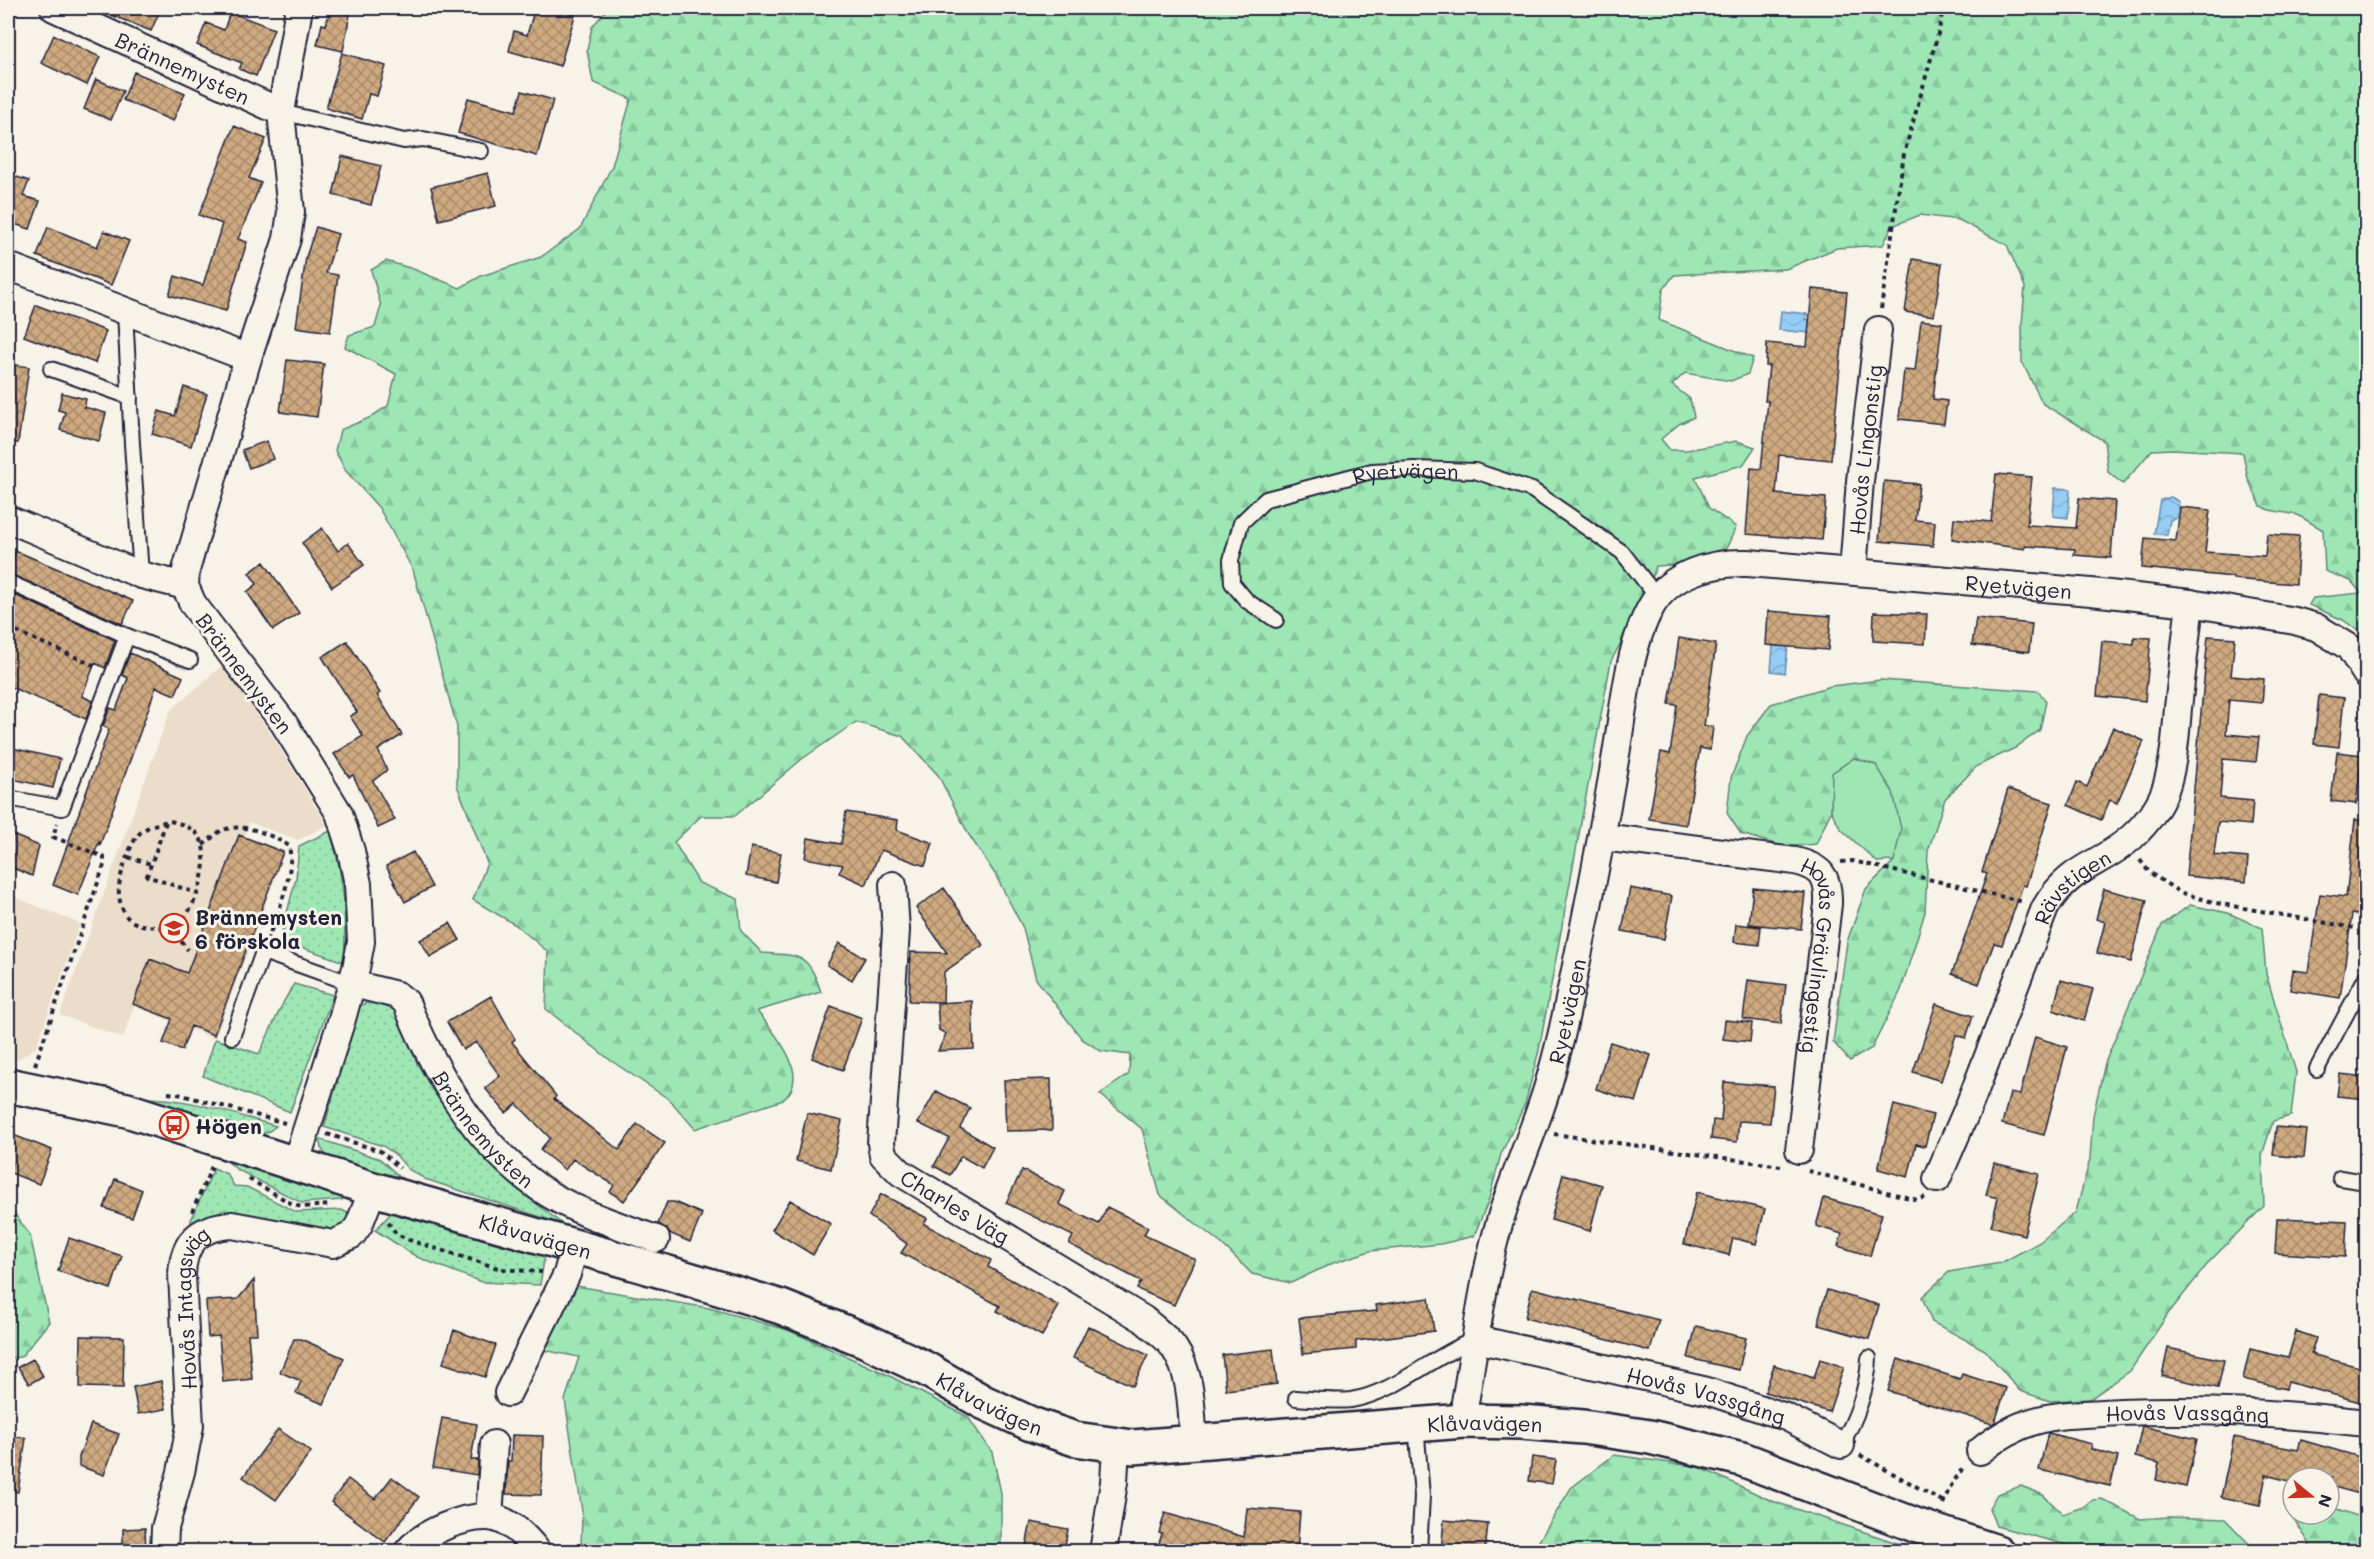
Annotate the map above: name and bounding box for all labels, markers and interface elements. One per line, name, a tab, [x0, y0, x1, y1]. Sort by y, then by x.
street label: Brännemysten	[112, 25, 255, 110]
street label: Hovås Lingonstig	[1842, 363, 1887, 536]
street label: Ryetvägen	[1349, 455, 1459, 489]
street label: Ryetvägen	[1964, 568, 2073, 604]
street label: Brännemysten	[191, 607, 299, 739]
street label: Rävstigen	[2027, 843, 2115, 928]
street label: Hovås Grävlingestig	[1797, 850, 1842, 1055]
place label: Brännemysten 6 förskola	[195, 903, 342, 954]
school or university icon: Brännemysten 6 förskola	[158, 912, 190, 944]
street label: Ryetvägen	[1541, 956, 1591, 1067]
street label: Brännemysten	[428, 1066, 540, 1193]
bus stop icon: Högen	[158, 1109, 190, 1141]
place label: Högen	[195, 1112, 262, 1139]
street label: Charles Väg	[896, 1163, 1015, 1249]
street label: Klåvavägen	[476, 1206, 595, 1264]
street label: Hovås Intagsväg	[168, 1219, 214, 1390]
street label: Hovås Vassgång	[1624, 1360, 1789, 1430]
street label: Klåvavägen	[932, 1365, 1046, 1441]
street label: Hovås Vassgång	[2105, 1398, 2270, 1427]
street label: Klåvavägen	[1426, 1407, 1544, 1437]
north arrow	[2281, 1466, 2341, 1526]
text: N	[2314, 1492, 2338, 1510]

